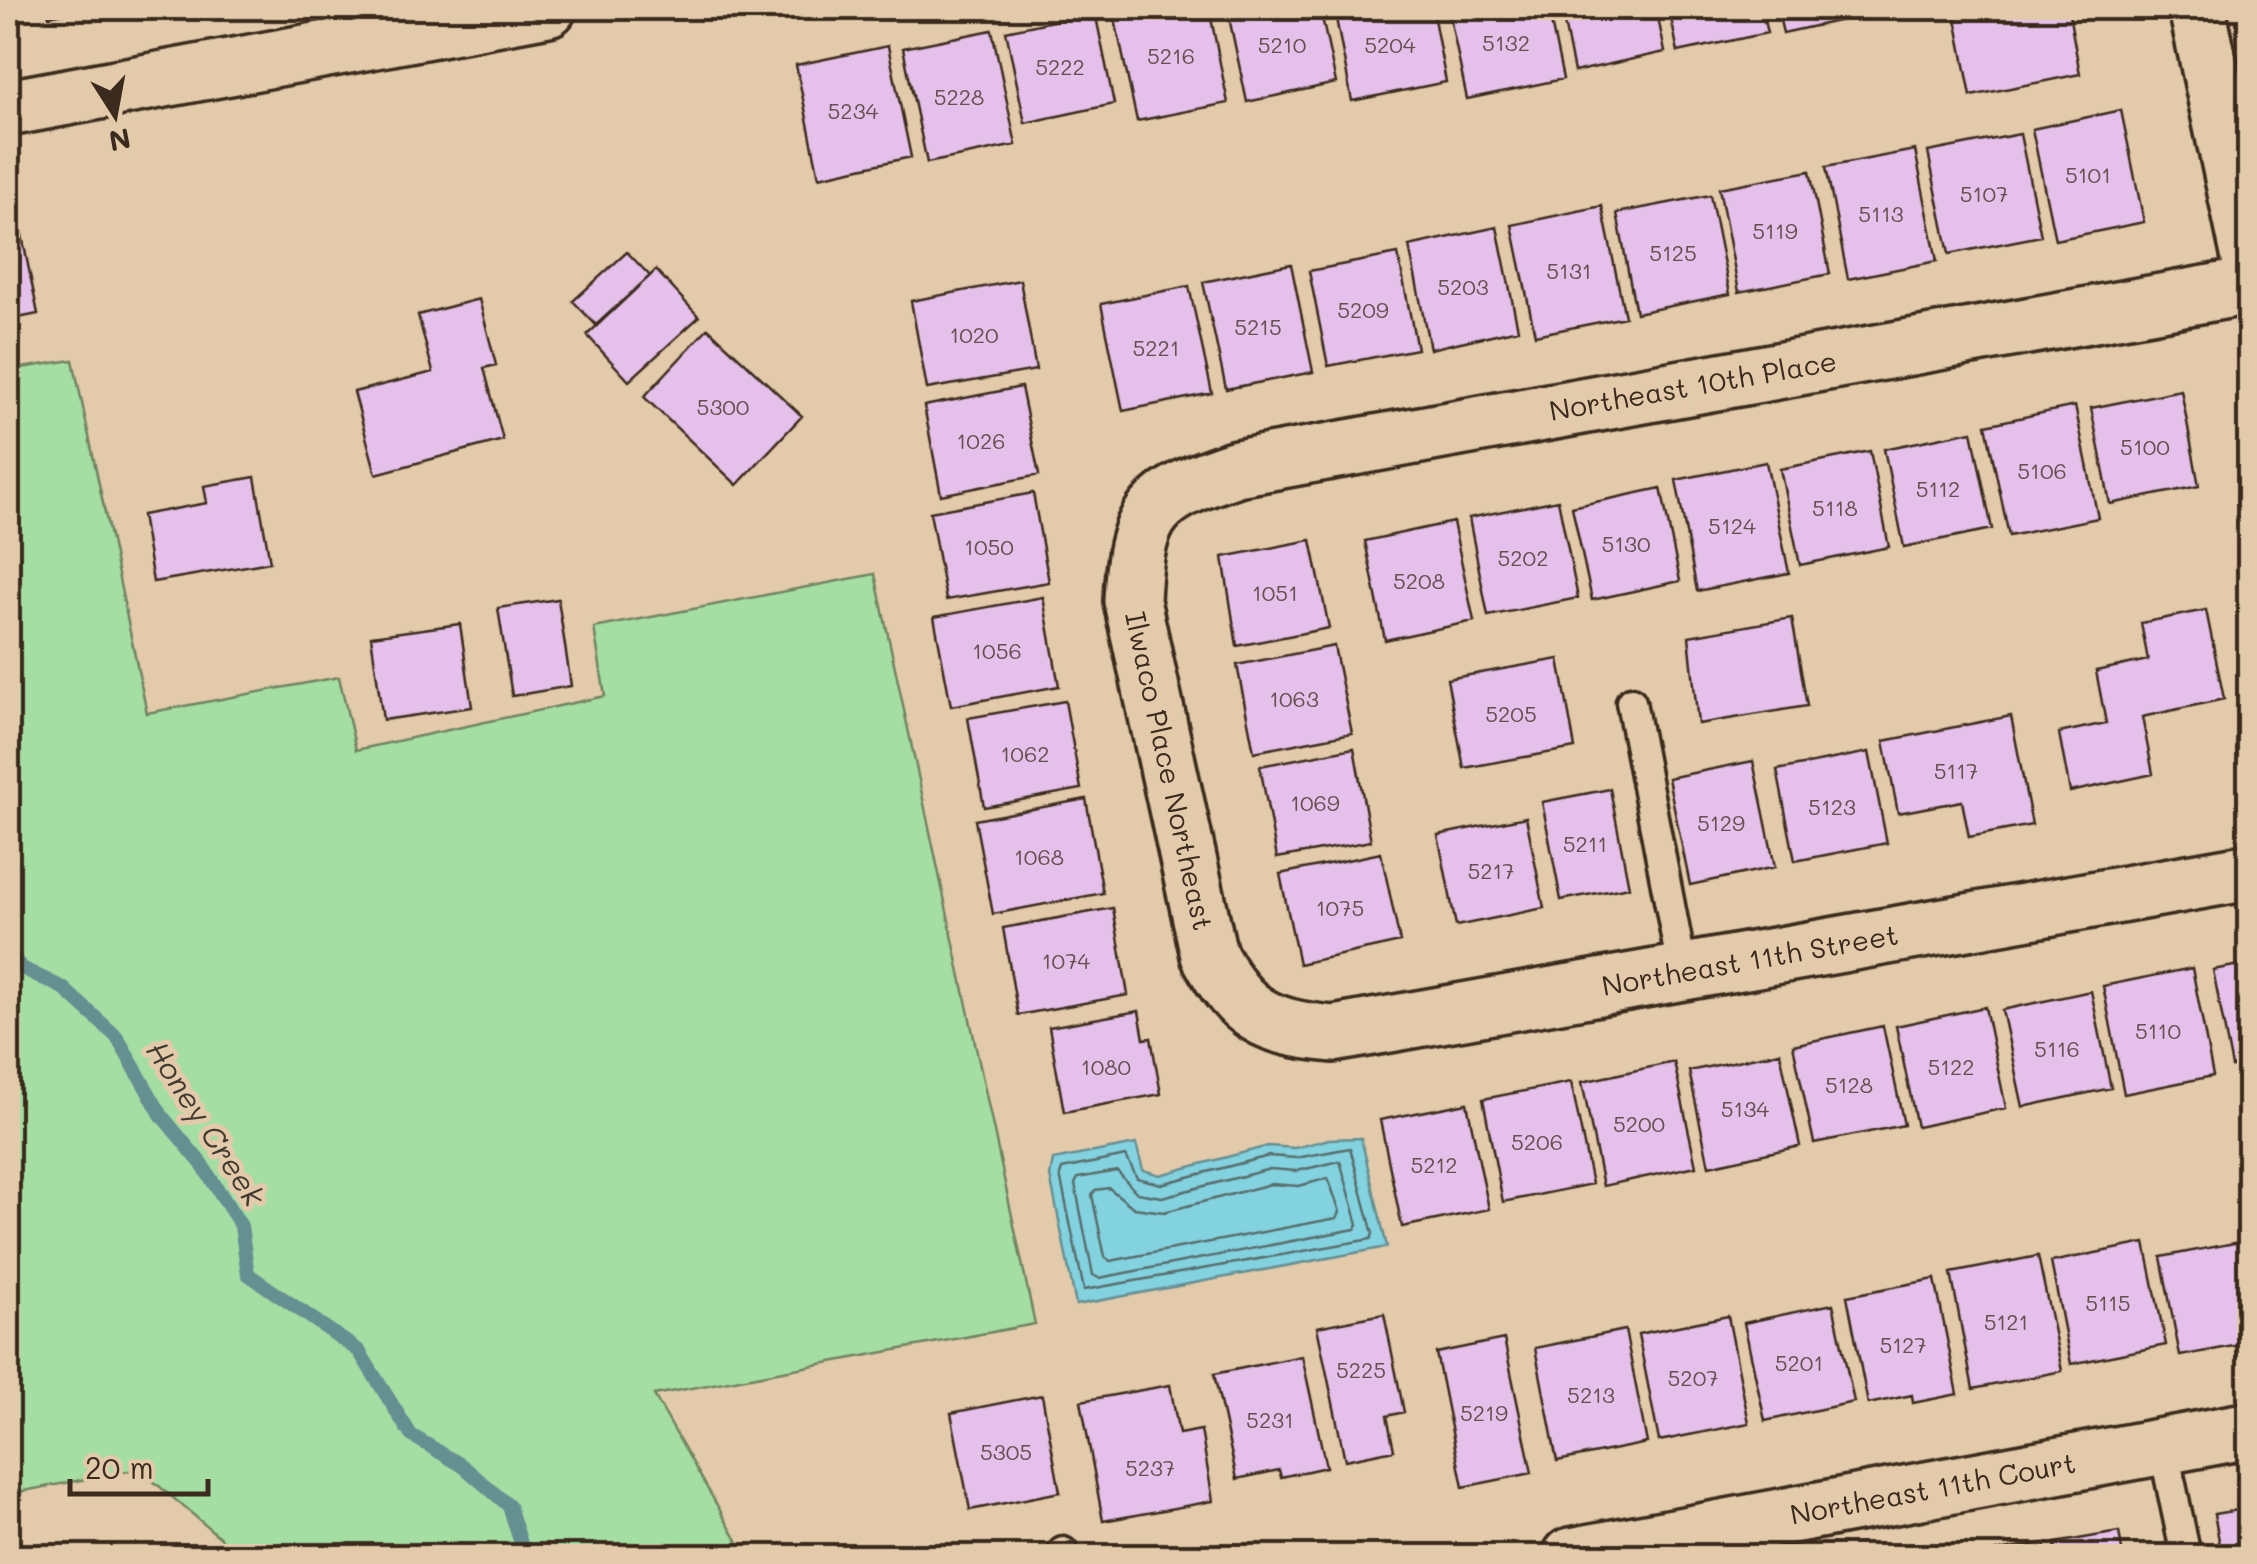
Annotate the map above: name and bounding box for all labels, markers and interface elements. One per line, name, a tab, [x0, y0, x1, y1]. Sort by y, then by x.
house number: 5132	[1482, 28, 1530, 57]
house number: 5210	[1258, 30, 1306, 59]
house number: 5204	[1364, 30, 1416, 59]
house number: 5216	[1147, 41, 1195, 70]
house number: 5222	[1035, 52, 1085, 81]
north arrow	[65, 65, 165, 165]
house number: 5228	[934, 82, 984, 111]
house number: 5234	[828, 96, 879, 125]
text: N	[106, 121, 134, 160]
house number: 5101	[2065, 160, 2111, 189]
house number: 5107	[1960, 179, 2008, 208]
house number: 5113	[1858, 199, 1904, 228]
house number: 5119	[1752, 216, 1798, 245]
house number: 5125	[1649, 238, 1697, 267]
house number: 5131	[1546, 256, 1592, 285]
house number: 5203	[1437, 272, 1489, 301]
house number: 5209	[1337, 295, 1389, 324]
house number: 5215	[1234, 312, 1282, 341]
house number: 1020	[949, 320, 999, 349]
house number: 5221	[1132, 333, 1180, 362]
street label: Northeast 10th Place	[1546, 342, 1839, 428]
house number: 5300	[697, 392, 749, 421]
house number: 1026	[957, 426, 1005, 455]
house number: 5100	[2120, 432, 2170, 461]
house number: 5106	[2017, 456, 2067, 485]
house number: 5112	[1916, 474, 1960, 503]
house number: 5118	[1812, 493, 1858, 522]
house number: 5124	[1708, 511, 1756, 540]
house number: 5130	[1601, 529, 1651, 558]
house number: 1050	[964, 532, 1014, 561]
house number: 5202	[1498, 543, 1548, 572]
house number: 5208	[1393, 566, 1445, 595]
house number: 1051	[1252, 578, 1298, 607]
street label: Ilwaco Place Northeast	[1118, 608, 1222, 933]
house number: 1056	[972, 636, 1022, 665]
house number: 1063	[1269, 684, 1319, 713]
house number: 5205	[1485, 699, 1537, 728]
house number: 1062	[1001, 739, 1049, 768]
house number: 5117	[1934, 756, 1978, 785]
house number: 1069	[1290, 788, 1340, 817]
house number: 5123	[1808, 792, 1856, 821]
house number: 5129	[1697, 808, 1745, 837]
house number: 5211	[1563, 829, 1607, 858]
house number: 1068	[1014, 842, 1064, 871]
house number: 5217	[1467, 856, 1515, 885]
house number: 1075	[1316, 893, 1364, 922]
street label: Northeast 11th Street	[1599, 915, 1901, 1003]
house number: 1074	[1042, 946, 1090, 975]
house number: 5110	[2135, 1016, 2181, 1045]
water label: Honey Creek	[138, 1033, 276, 1214]
house number: 5116	[2034, 1034, 2080, 1063]
house number: 1080	[1081, 1052, 1131, 1081]
house number: 5122	[1927, 1052, 1975, 1081]
house number: 5128	[1825, 1070, 1873, 1099]
house number: 5134	[1721, 1094, 1769, 1123]
house number: 5200	[1613, 1109, 1665, 1138]
house number: 5206	[1511, 1127, 1563, 1156]
house number: 5212	[1410, 1150, 1458, 1179]
house number: 5115	[2085, 1288, 2131, 1317]
house number: 5121	[1984, 1307, 2028, 1336]
house number: 5127	[1879, 1330, 1927, 1359]
house number: 5201	[1775, 1348, 1823, 1377]
house number: 5225	[1336, 1355, 1386, 1384]
house number: 5207	[1668, 1363, 1718, 1392]
house number: 5213	[1567, 1380, 1615, 1409]
house number: 5219	[1460, 1398, 1508, 1427]
house number: 5231	[1246, 1405, 1294, 1434]
scale bar	[70, 1434, 208, 1496]
house number: 5305	[980, 1437, 1032, 1466]
street label: Northeast 11th Court	[1787, 1444, 2078, 1532]
text: 20 m	[85, 1447, 154, 1487]
house number: 5237	[1125, 1453, 1175, 1482]

